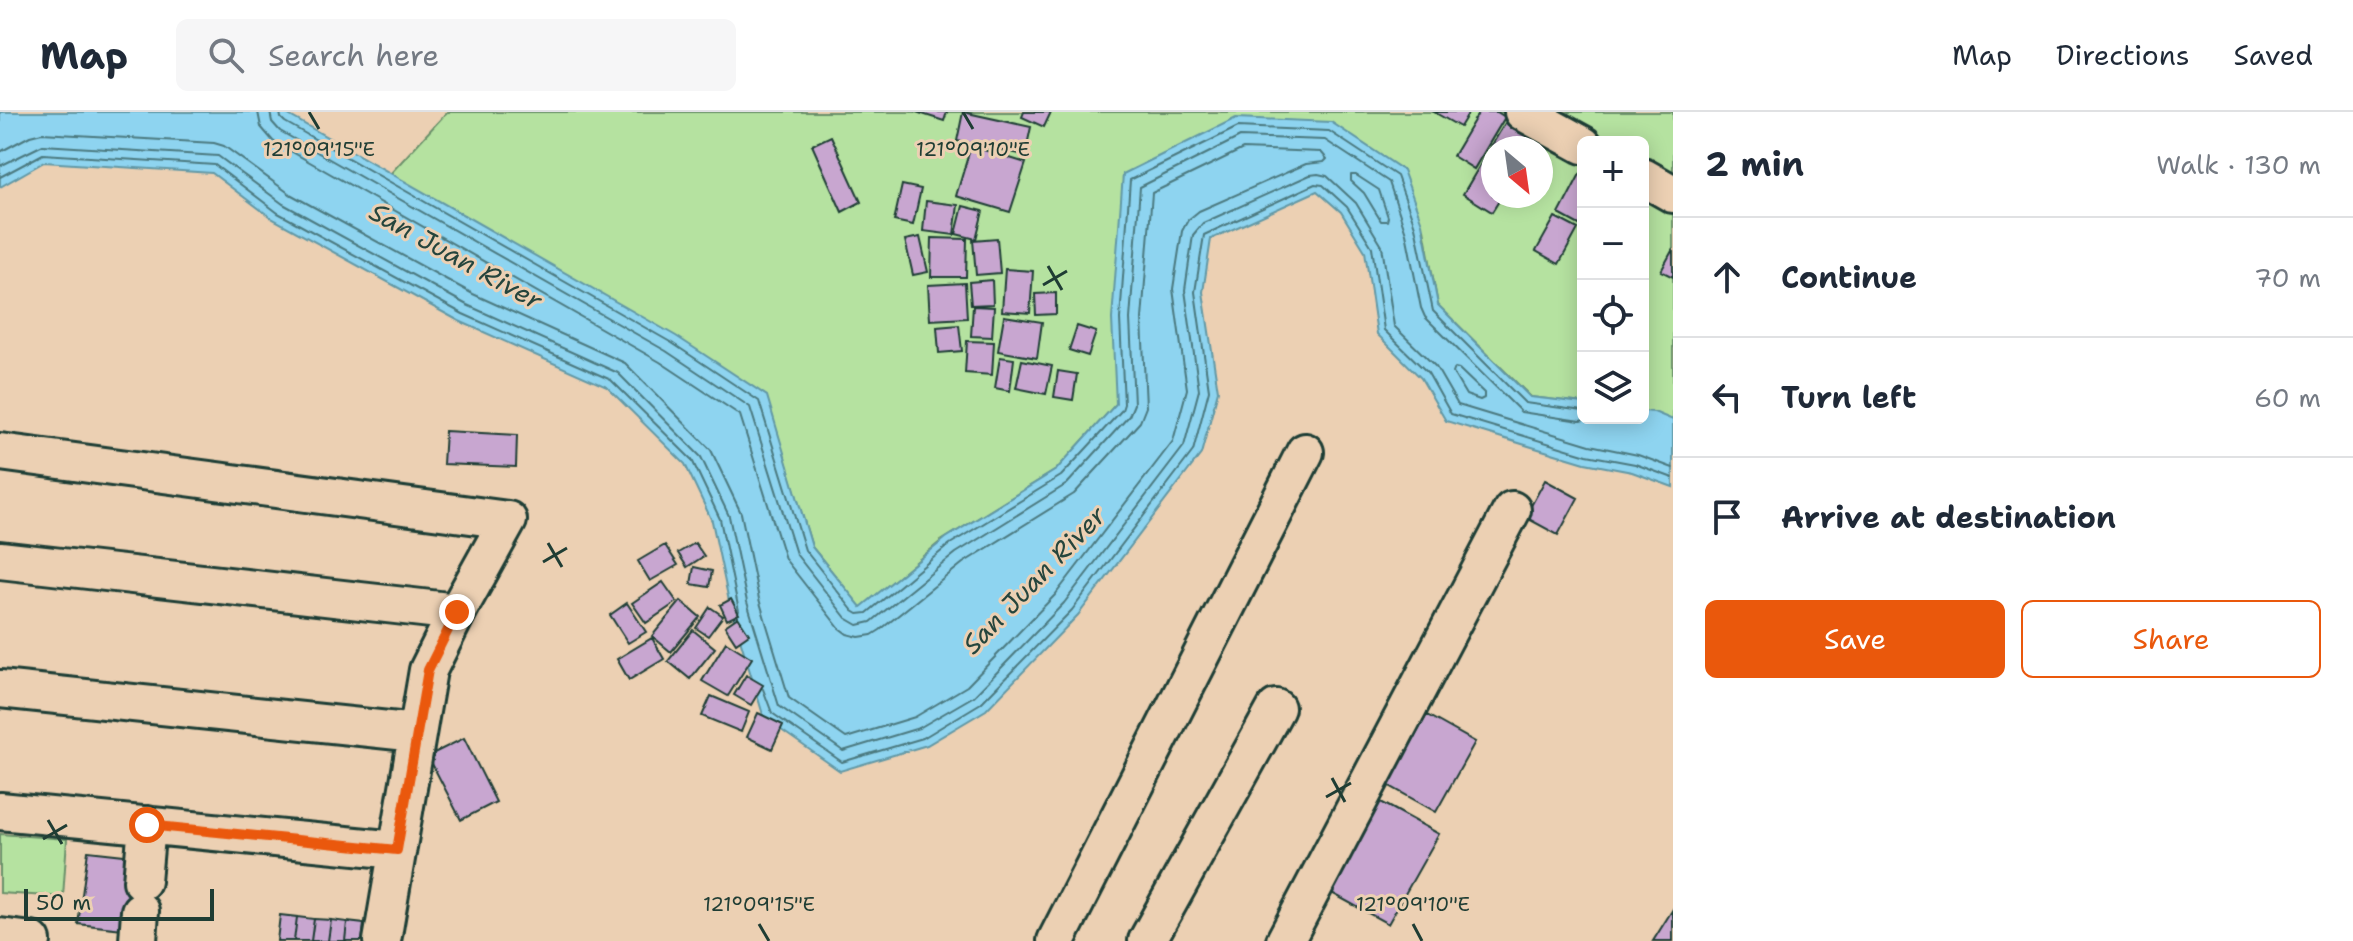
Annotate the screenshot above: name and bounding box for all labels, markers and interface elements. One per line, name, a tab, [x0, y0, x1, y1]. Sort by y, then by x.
search box	[176, 19, 736, 91]
text: Map	[40, 30, 128, 81]
icon: search	[204, 33, 248, 77]
text: Search here	[268, 35, 439, 76]
text: Map	[1952, 36, 2012, 74]
text: Directions	[2056, 36, 2190, 74]
text: Saved	[2234, 36, 2313, 74]
text: 121°09'15"E	[263, 136, 375, 162]
text: 121°09'10"E	[916, 136, 1030, 162]
north arrow	[1481, 136, 1553, 208]
map controls	[1577, 136, 1649, 424]
button: +	[1577, 136, 1649, 208]
text: 2 min	[1705, 141, 1804, 187]
text: Walk · 130 m	[2156, 147, 2321, 182]
water label: San Juan River	[364, 194, 550, 318]
button: −	[1577, 208, 1649, 280]
icon: ahead	[1705, 255, 1749, 299]
text: Continue	[1781, 257, 1917, 298]
text: 70 m	[2254, 260, 2321, 295]
button: locate	[1577, 280, 1649, 352]
button: layers	[1577, 352, 1649, 424]
icon: left	[1705, 375, 1749, 419]
text: Turn left	[1781, 377, 1916, 418]
text: 60 m	[2254, 380, 2321, 415]
icon: arrive	[1705, 495, 1749, 539]
text: Arrive at destination	[1781, 497, 2116, 538]
water label: San Juan River	[954, 498, 1114, 661]
route end	[439, 594, 475, 630]
button: Save	[1705, 600, 2005, 678]
button: Share	[2021, 600, 2321, 678]
route start	[129, 807, 165, 843]
scale bar	[24, 885, 214, 921]
text: 50 m	[36, 888, 91, 917]
text: 121°09'15"E	[703, 891, 815, 917]
text: 121°09'10"E	[1356, 891, 1470, 917]

